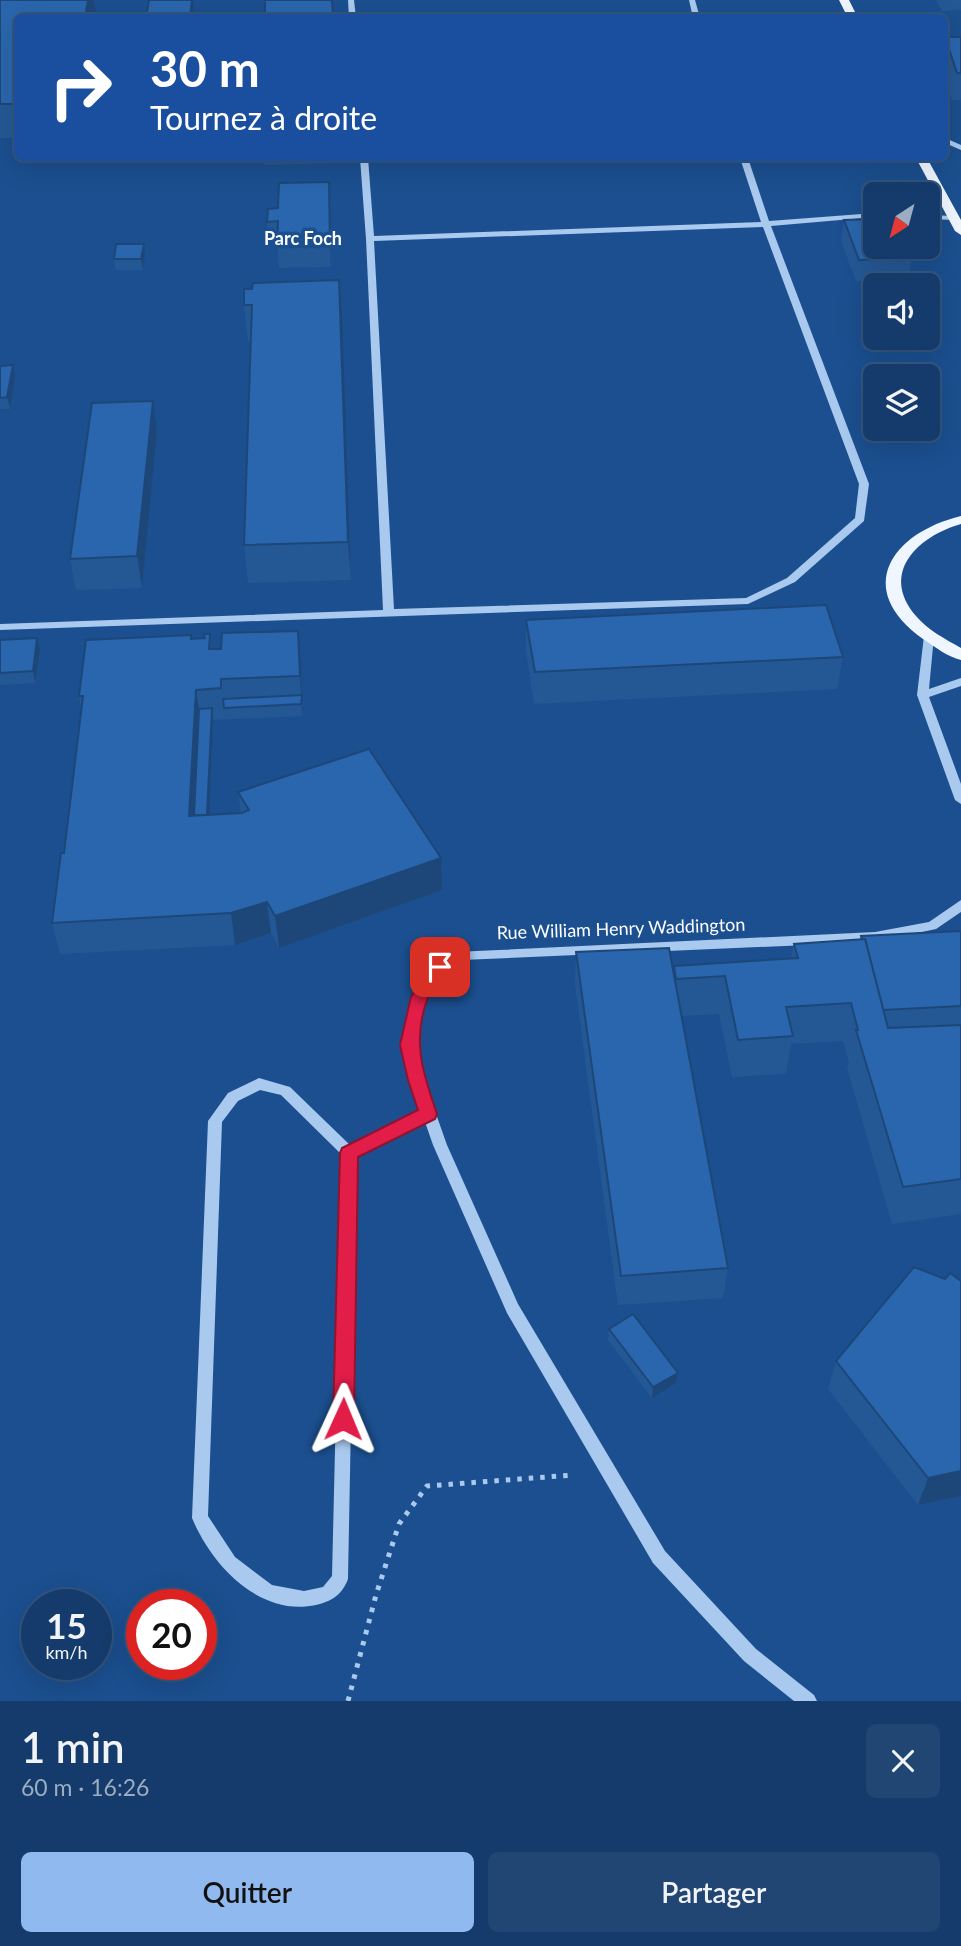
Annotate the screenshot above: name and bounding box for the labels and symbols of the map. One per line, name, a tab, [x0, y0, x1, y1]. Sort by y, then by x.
north arrow	[863, 182, 940, 259]
district label: Parc Foch	[264, 227, 342, 249]
street label: Rue William Henry Waddington	[496, 913, 746, 943]
pin	[410, 937, 470, 997]
position arrow	[306, 1382, 380, 1456]
speed limit sign: 20	[126, 1589, 217, 1680]

